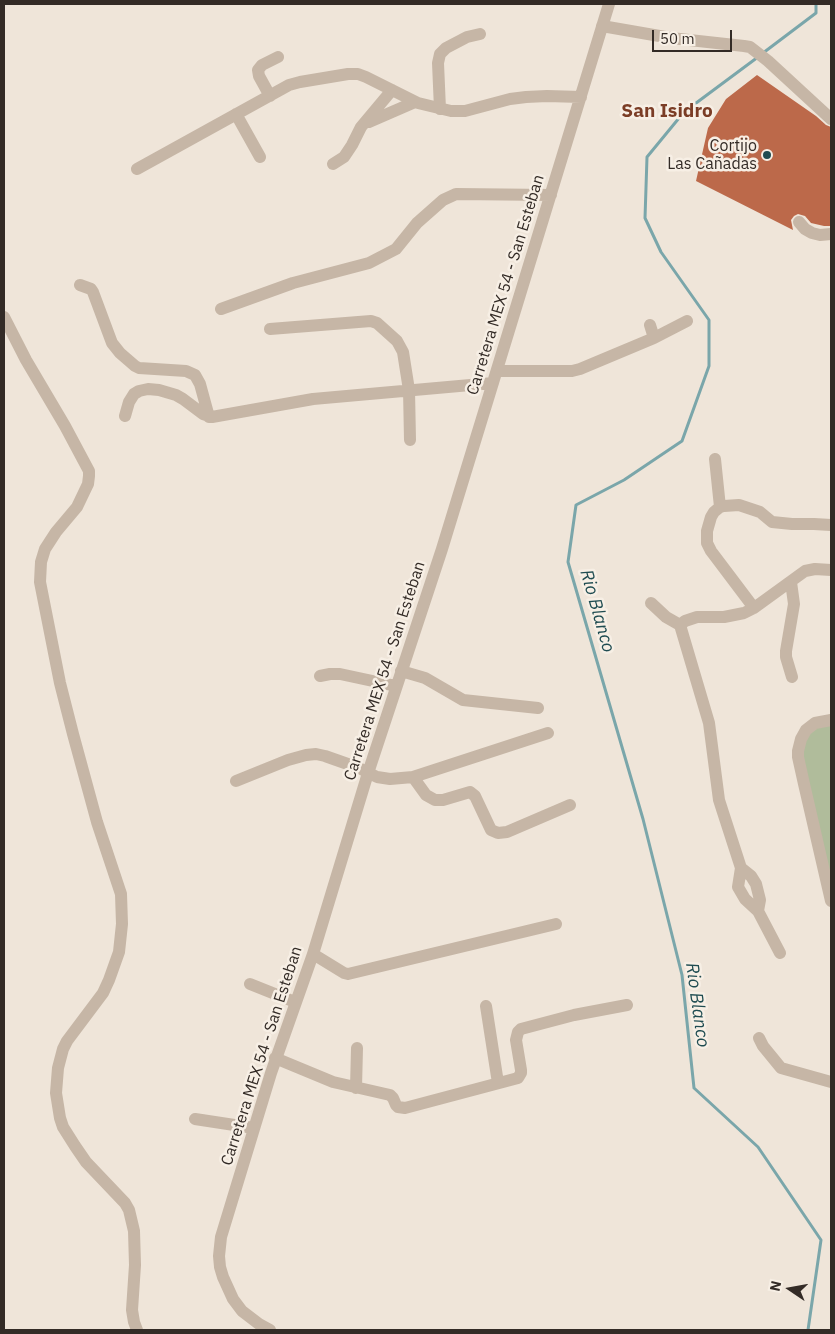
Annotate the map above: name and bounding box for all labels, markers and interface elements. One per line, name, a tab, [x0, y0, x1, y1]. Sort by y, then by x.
scale bar	[655, 20, 735, 52]
text: 50 m	[660, 29, 695, 48]
district label: San Isidro	[621, 101, 713, 123]
place label: Cortijo Las Cañadas	[667, 136, 757, 174]
marker: Cortijo Las Cañadas	[761, 149, 773, 161]
street label: Carretera MEX 54 - San Esteban	[463, 173, 549, 397]
street label: Carretera MEX 54 - San Esteban	[340, 559, 430, 783]
water label: Rio Blanco	[575, 567, 619, 655]
street label: Carretera MEX 54 - San Esteban	[217, 944, 307, 1168]
water label: Rio Blanco	[680, 961, 714, 1049]
north arrow	[765, 1264, 815, 1314]
text: N	[765, 1279, 785, 1293]

